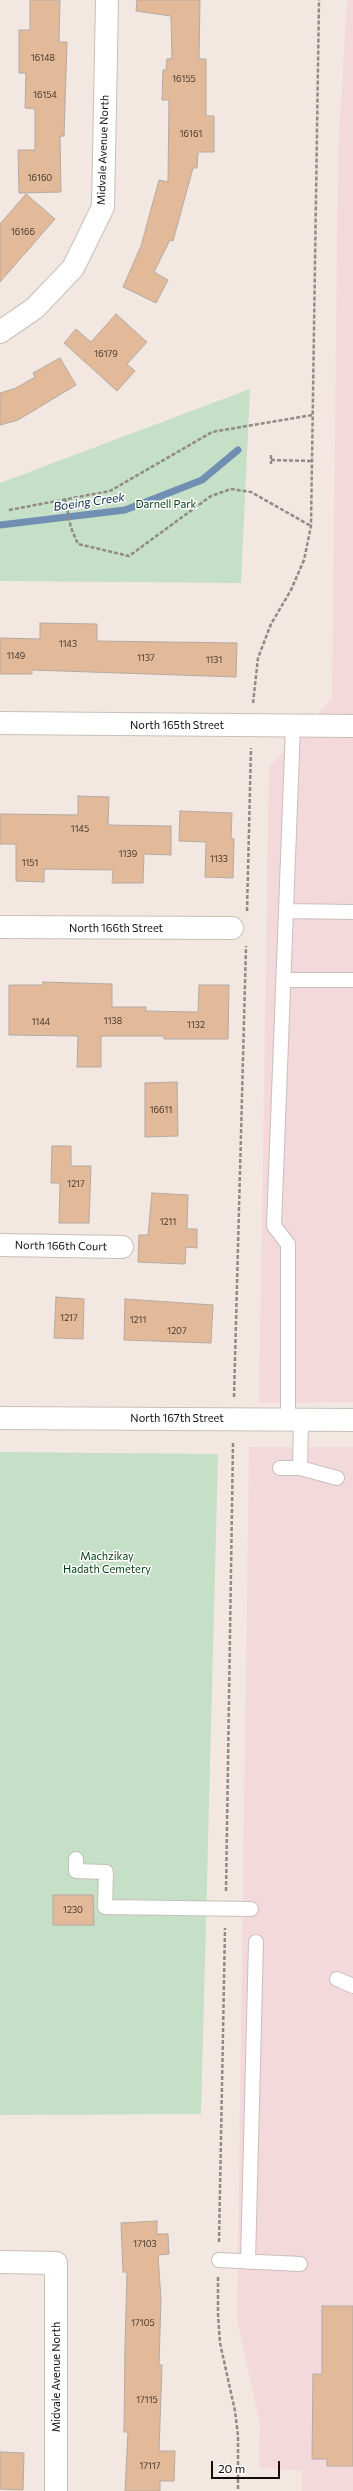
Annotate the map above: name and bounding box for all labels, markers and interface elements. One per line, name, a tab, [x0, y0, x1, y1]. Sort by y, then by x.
house number: 16148	[31, 53, 55, 63]
house number: 16155	[172, 74, 196, 84]
house number: 16154	[33, 90, 57, 100]
street label: Midvale Avenue North	[94, 95, 112, 205]
house number: 16161	[180, 129, 202, 139]
house number: 16160	[28, 173, 52, 183]
house number: 16166	[11, 227, 35, 237]
house number: 16179	[94, 349, 118, 359]
water label: Boeing Creek	[52, 490, 126, 514]
park label: Darnell Park	[135, 497, 197, 511]
house number: 1143	[59, 639, 77, 649]
house number: 1149	[7, 651, 25, 661]
house number: 1137	[137, 653, 155, 663]
house number: 1131	[206, 655, 222, 665]
street label: North 165th Street	[130, 718, 224, 732]
house number: 1145	[71, 824, 89, 834]
house number: 1139	[119, 849, 137, 859]
house number: 1133	[210, 854, 228, 864]
house number: 1151	[22, 858, 38, 868]
street label: North 166th Street	[69, 921, 163, 935]
house number: 1138	[104, 1016, 122, 1026]
house number: 1144	[32, 1017, 50, 1027]
house number: 1132	[187, 1020, 205, 1030]
house number: 16611	[150, 1105, 172, 1115]
house number: 1217	[67, 1179, 85, 1189]
house number: 1211	[160, 1217, 176, 1227]
street label: North 166th Court	[15, 1239, 107, 1253]
house number: 1217	[60, 1313, 78, 1323]
house number: 1211	[130, 1315, 146, 1325]
house number: 1207	[167, 1326, 187, 1336]
street label: North 167th Street	[130, 1411, 224, 1425]
park label: Machzikay Hadath Cemetery	[63, 1549, 151, 1575]
house number: 1230	[63, 1905, 83, 1915]
house number: 17103	[133, 2239, 157, 2249]
house number: 17105	[131, 2318, 155, 2328]
street label: Midvale Avenue North	[49, 2322, 63, 2432]
house number: 17115	[136, 2395, 158, 2405]
scale bar	[213, 2453, 282, 2479]
house number: 17117	[139, 2461, 161, 2471]
text: 20 m	[218, 2461, 245, 2475]

